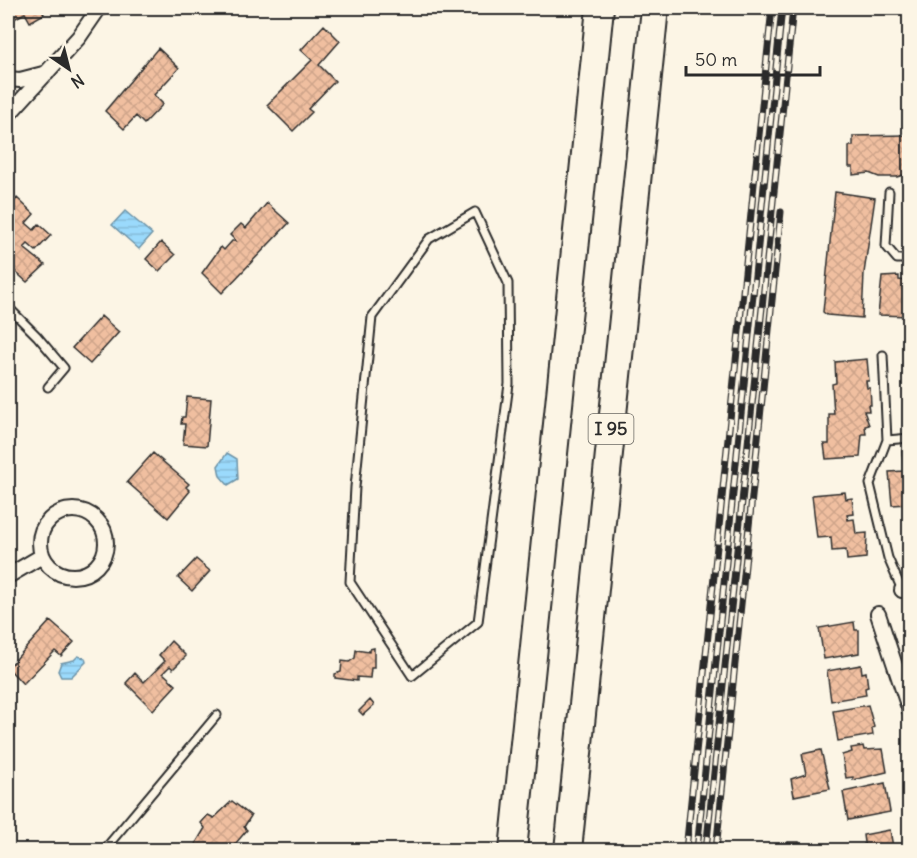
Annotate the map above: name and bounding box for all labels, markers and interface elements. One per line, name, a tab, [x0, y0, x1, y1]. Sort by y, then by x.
north arrow	[39, 39, 99, 99]
scale bar	[686, 39, 820, 77]
text: 50 m	[695, 48, 737, 71]
text: N	[67, 70, 88, 93]
road number: I 95	[588, 414, 634, 444]

